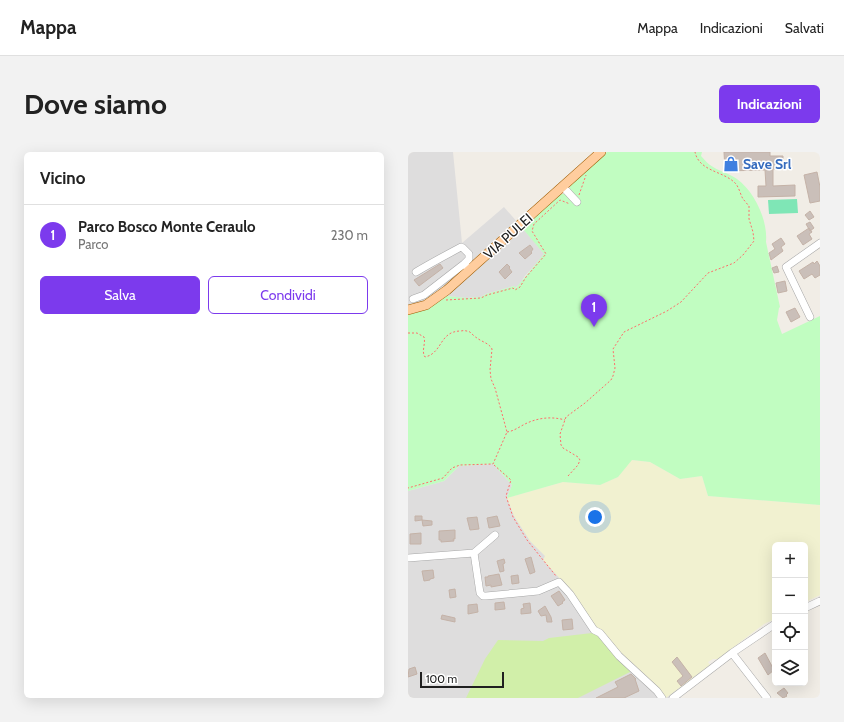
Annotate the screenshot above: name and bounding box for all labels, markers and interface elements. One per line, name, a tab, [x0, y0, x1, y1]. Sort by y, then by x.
text: Mappa	[20, 16, 76, 39]
text: Mappa	[637, 19, 678, 37]
text: Indicazioni	[700, 19, 763, 37]
text: Salvati	[785, 19, 824, 37]
button: Indicazioni	[719, 85, 820, 123]
text: Dove siamo	[24, 87, 167, 121]
shop icon: Save Srl	[722, 155, 740, 173]
place label: Save Srl	[743, 155, 792, 173]
text: Vicino	[40, 168, 85, 188]
street label: VIA PULEI	[480, 209, 536, 263]
text: Parco Bosco Monte Ceraulo	[78, 218, 256, 236]
text: 1	[51, 227, 55, 243]
text: 230 m	[331, 227, 368, 243]
text: Parco	[78, 236, 108, 252]
button: Salva	[40, 276, 200, 314]
button: Condividi	[208, 276, 368, 314]
pin: 1	[581, 294, 607, 327]
your location	[585, 507, 605, 527]
map controls	[772, 542, 808, 686]
button: +	[772, 542, 808, 578]
button: −	[772, 578, 808, 614]
button: locate	[772, 614, 808, 650]
button: layers	[772, 650, 808, 686]
scale bar	[420, 670, 504, 689]
text: 100 m	[426, 672, 457, 686]

